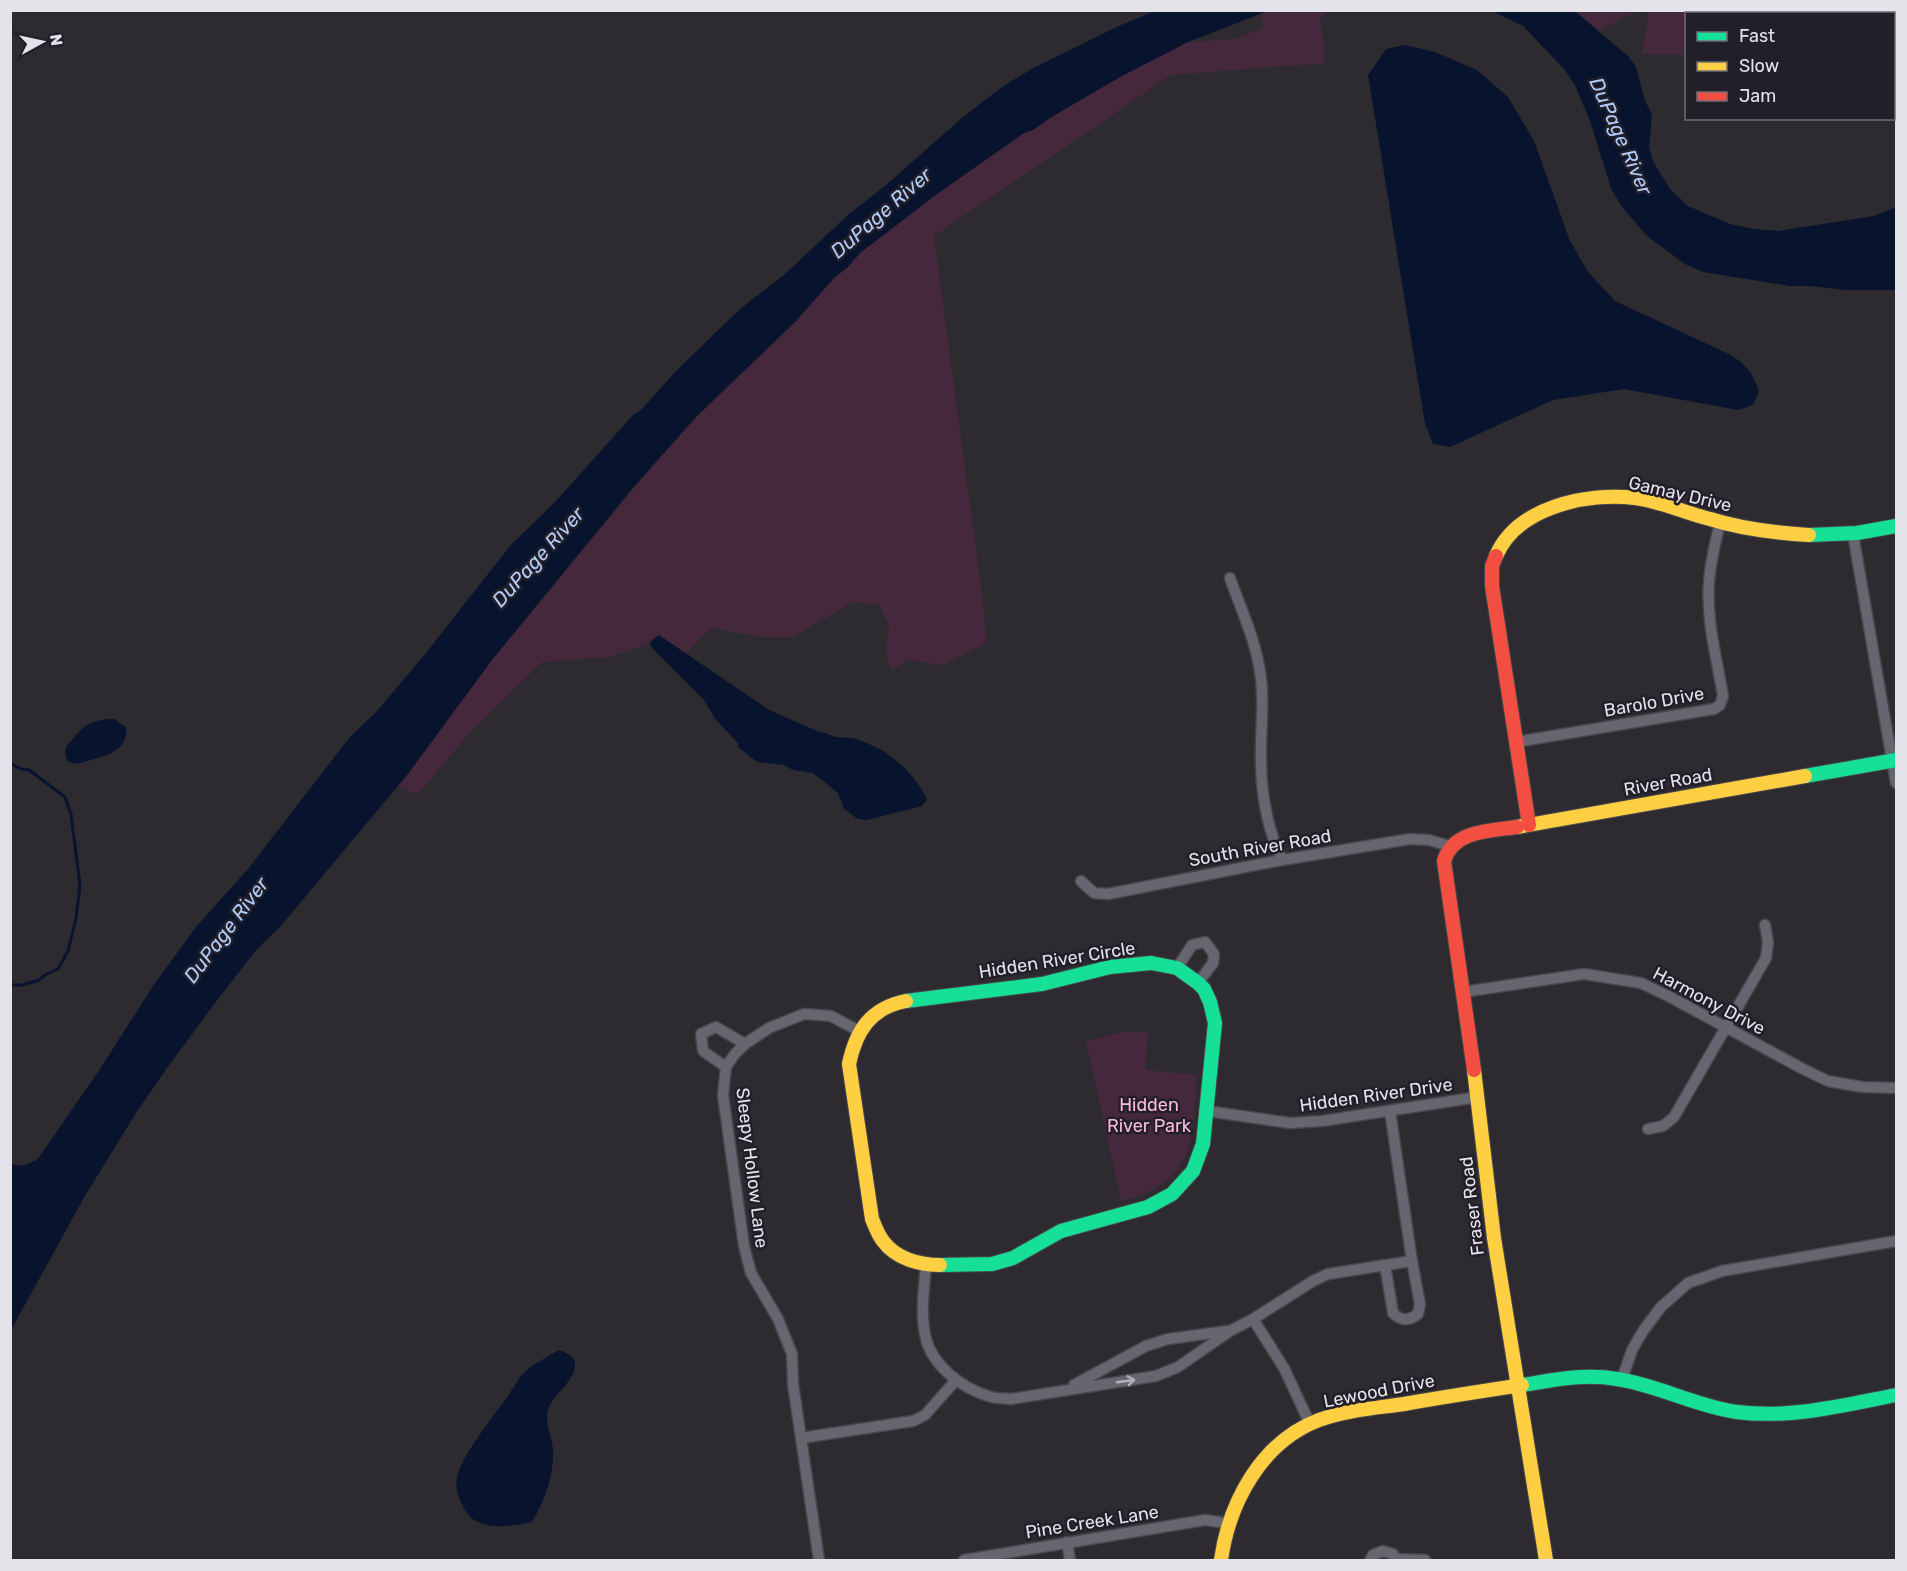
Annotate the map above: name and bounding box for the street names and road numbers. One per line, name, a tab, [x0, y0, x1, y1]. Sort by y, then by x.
street label: Gamay Drive	[1626, 471, 1734, 517]
street label: Barolo Drive	[1602, 682, 1706, 722]
street label: River Road	[1622, 763, 1714, 801]
street label: South River Road	[1187, 825, 1333, 871]
street label: Hidden River Circle	[977, 937, 1137, 983]
street label: Harmony Drive	[1649, 962, 1769, 1040]
street label: Hidden River Drive	[1298, 1073, 1454, 1117]
street label: Sleepy Hollow Lane	[731, 1087, 773, 1249]
street label: Fraser Road	[1455, 1155, 1489, 1257]
street label: Lewood Drive	[1321, 1369, 1437, 1413]
street label: Pine Creek Lane	[1024, 1501, 1160, 1543]

